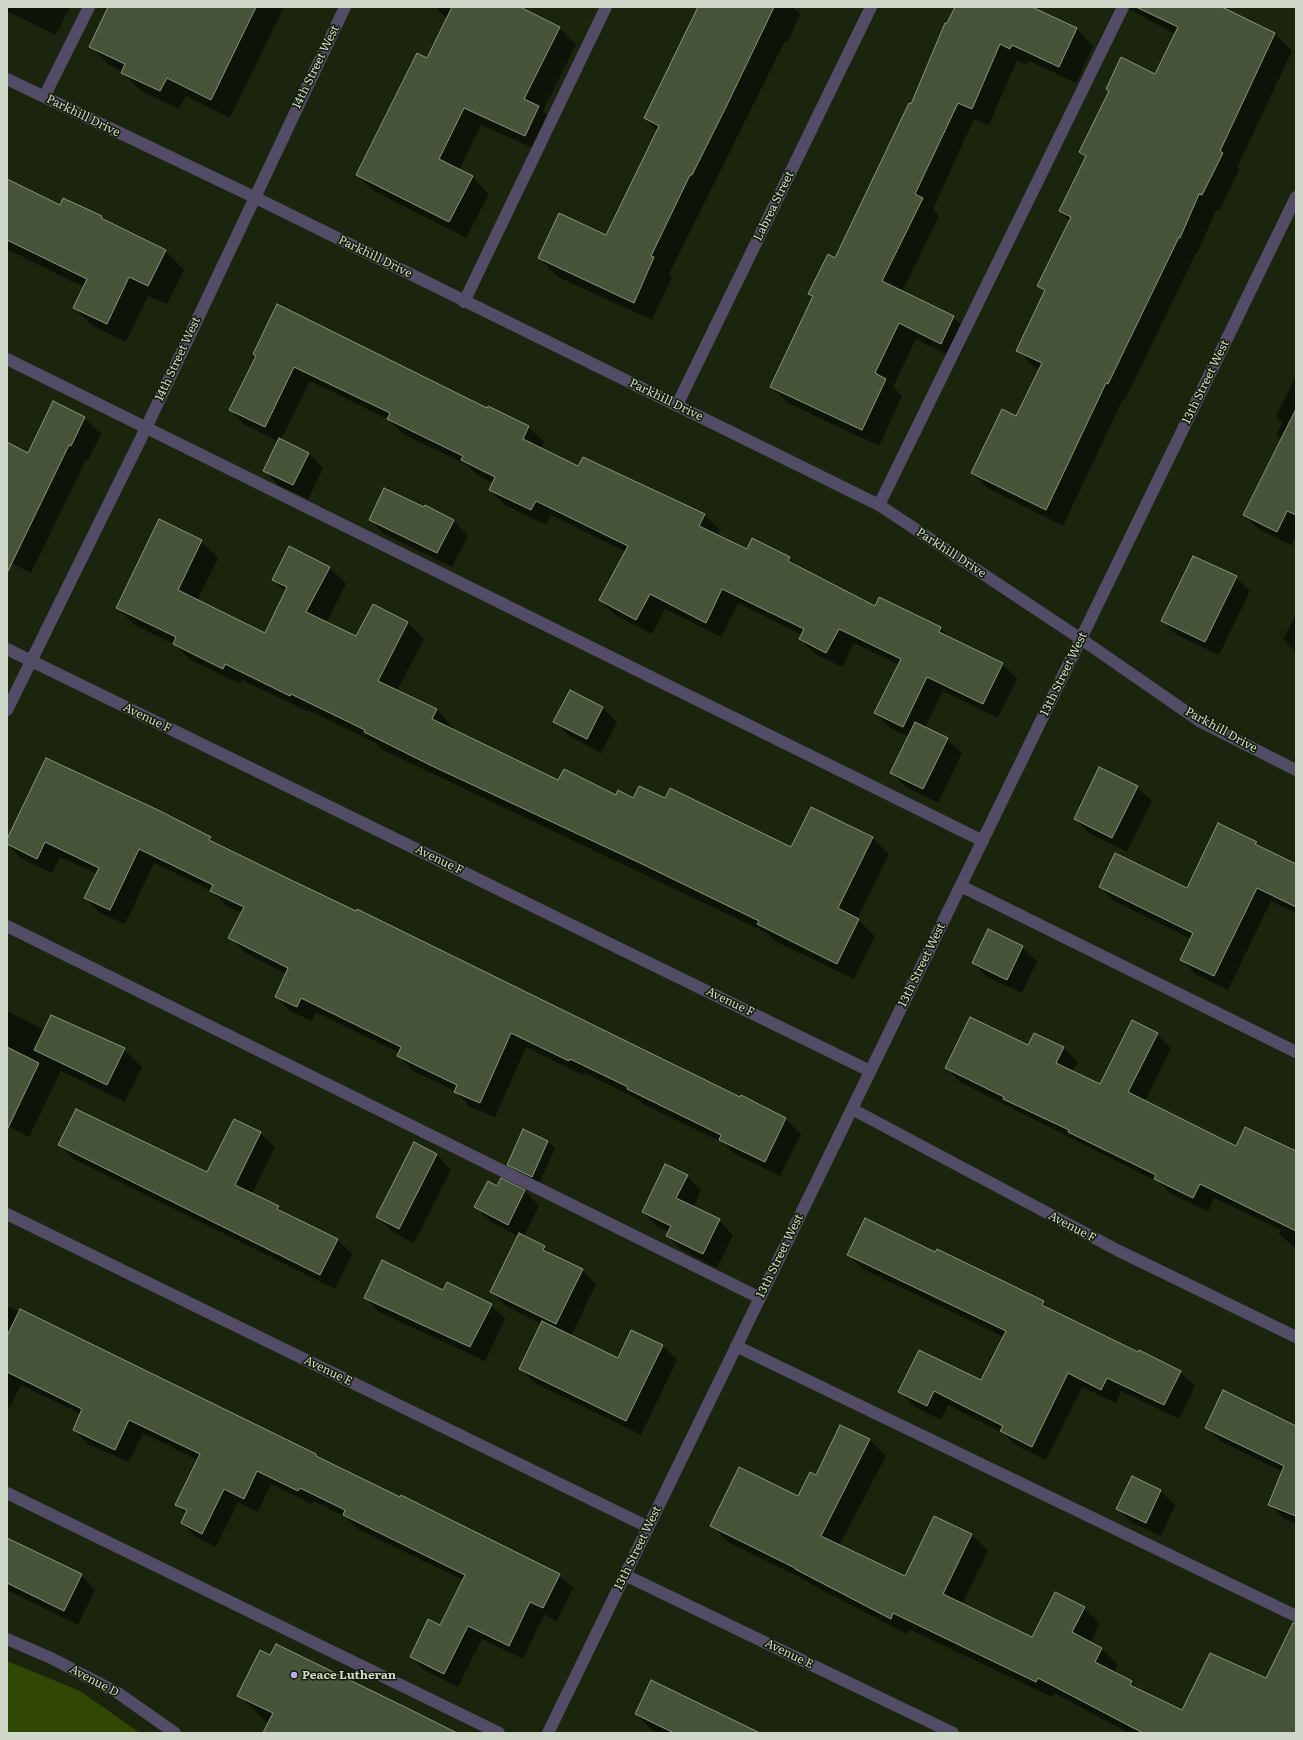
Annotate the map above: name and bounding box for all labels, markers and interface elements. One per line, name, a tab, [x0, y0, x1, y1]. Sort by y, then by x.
street label: 14th Street West	[290, 23, 342, 111]
street label: Parkhill Drive	[44, 92, 122, 140]
street label: Labrea Street	[751, 169, 797, 243]
street label: Parkhill Drive	[336, 233, 414, 281]
street label: 14th Street West	[152, 315, 204, 403]
street label: 13th Street West	[1179, 338, 1233, 426]
street label: Parkhill Drive	[627, 376, 705, 424]
street label: Parkhill Drive	[913, 525, 989, 581]
street label: 13th Street West	[1037, 630, 1091, 718]
street label: Avenue F	[121, 700, 173, 736]
street label: Parkhill Drive	[1182, 704, 1260, 756]
street label: Avenue F	[413, 842, 465, 878]
street label: 13th Street West	[895, 921, 949, 1009]
street label: Avenue F	[704, 984, 756, 1020]
street label: Avenue F	[1046, 1208, 1098, 1246]
street label: 13th Street West	[753, 1212, 807, 1300]
street label: Avenue E	[301, 1353, 355, 1389]
street label: 13th Street West	[611, 1504, 665, 1592]
street label: Avenue E	[762, 1636, 816, 1672]
street label: Avenue D	[67, 1662, 121, 1700]
place label: Peace Lutheran	[302, 1668, 396, 1682]
marker: Peace Lutheran	[289, 1670, 299, 1680]

